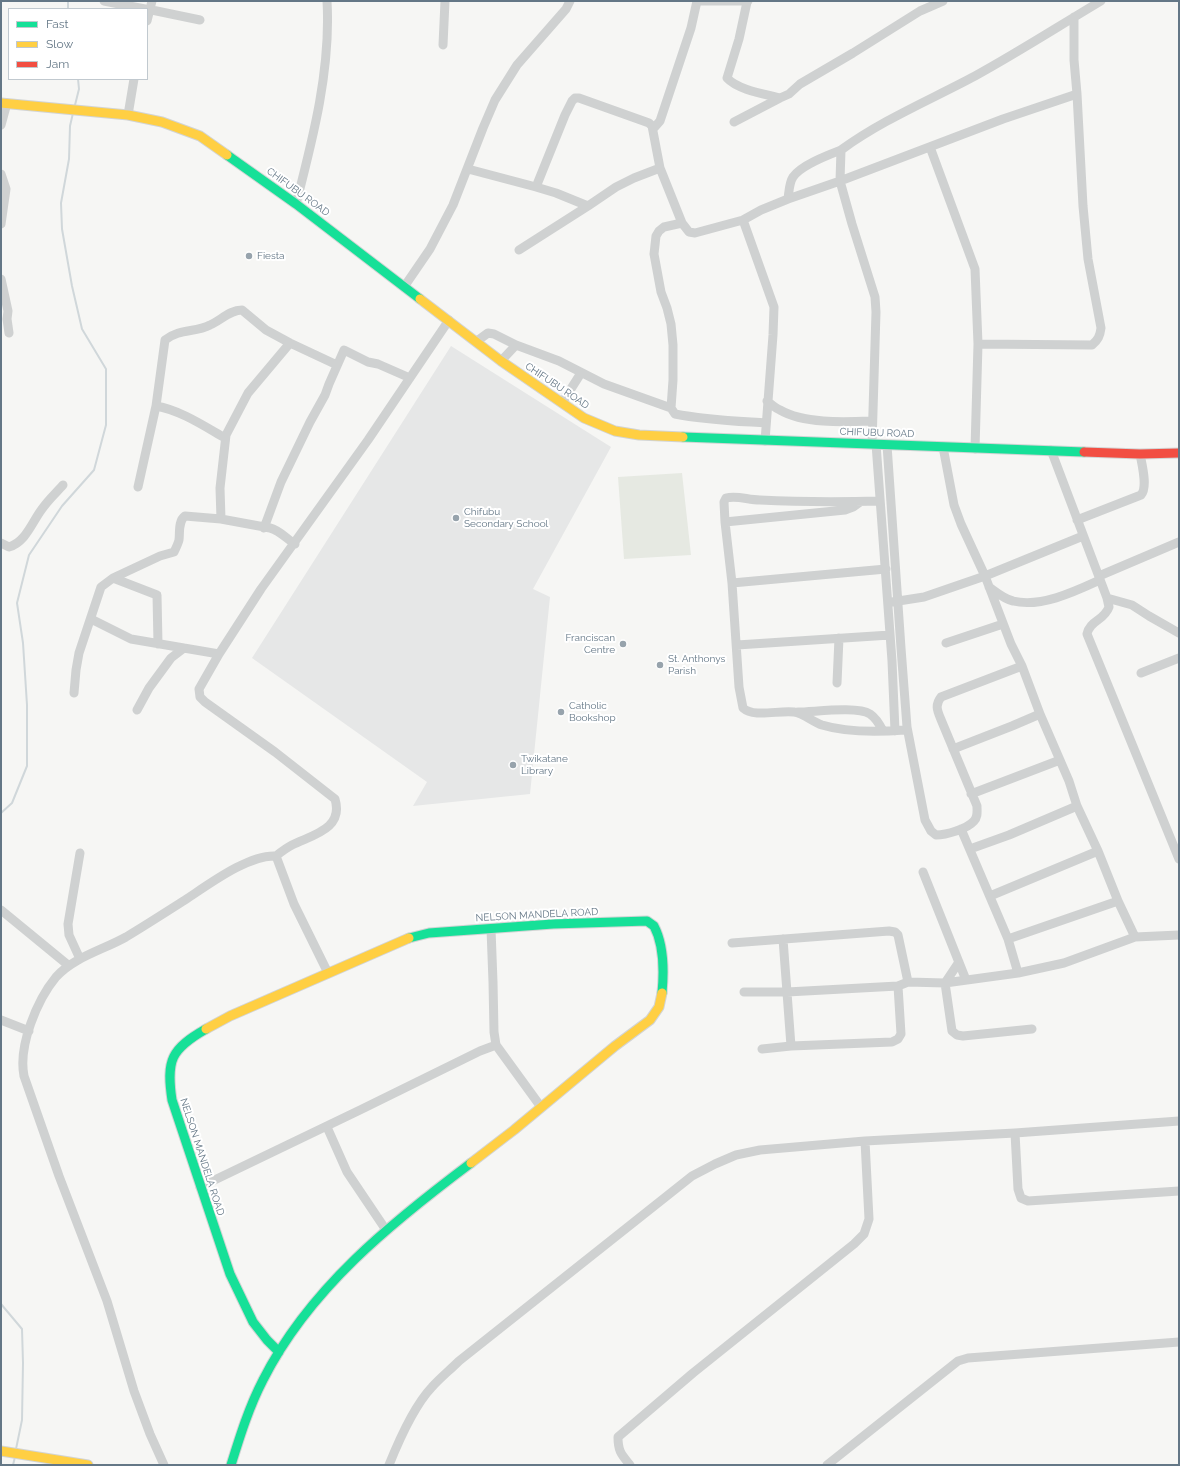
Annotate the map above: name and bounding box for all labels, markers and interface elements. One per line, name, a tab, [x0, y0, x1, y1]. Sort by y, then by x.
legend	[8, 8, 148, 80]
text: Fast	[46, 17, 69, 31]
text: Slow	[46, 37, 73, 51]
text: Jam	[46, 57, 69, 71]
street label: CHIFUBU ROAD	[264, 165, 332, 219]
place label: Fiesta	[257, 250, 285, 262]
marker: Fiesta	[244, 251, 254, 261]
street label: CHIFUBU ROAD	[523, 360, 591, 412]
street label: CHIFUBU ROAD	[840, 426, 914, 440]
place label: Chifubu Secondary School	[464, 506, 548, 530]
marker: Chifubu Secondary School	[451, 513, 461, 523]
place label: Franciscan Centre	[565, 632, 615, 656]
marker: Franciscan Centre	[618, 639, 628, 649]
place label: St. Anthonys Parish	[668, 653, 725, 676]
marker: St. Anthonys Parish	[655, 660, 665, 670]
place label: Catholic Bookshop	[569, 700, 616, 724]
marker: Catholic Bookshop	[556, 707, 566, 717]
place label: Twikatane Library	[521, 753, 568, 776]
marker: Twikatane Library	[508, 760, 518, 770]
street label: NELSON MANDELA ROAD	[475, 906, 599, 924]
street label: NELSON MANDELA ROAD	[177, 1097, 227, 1217]

